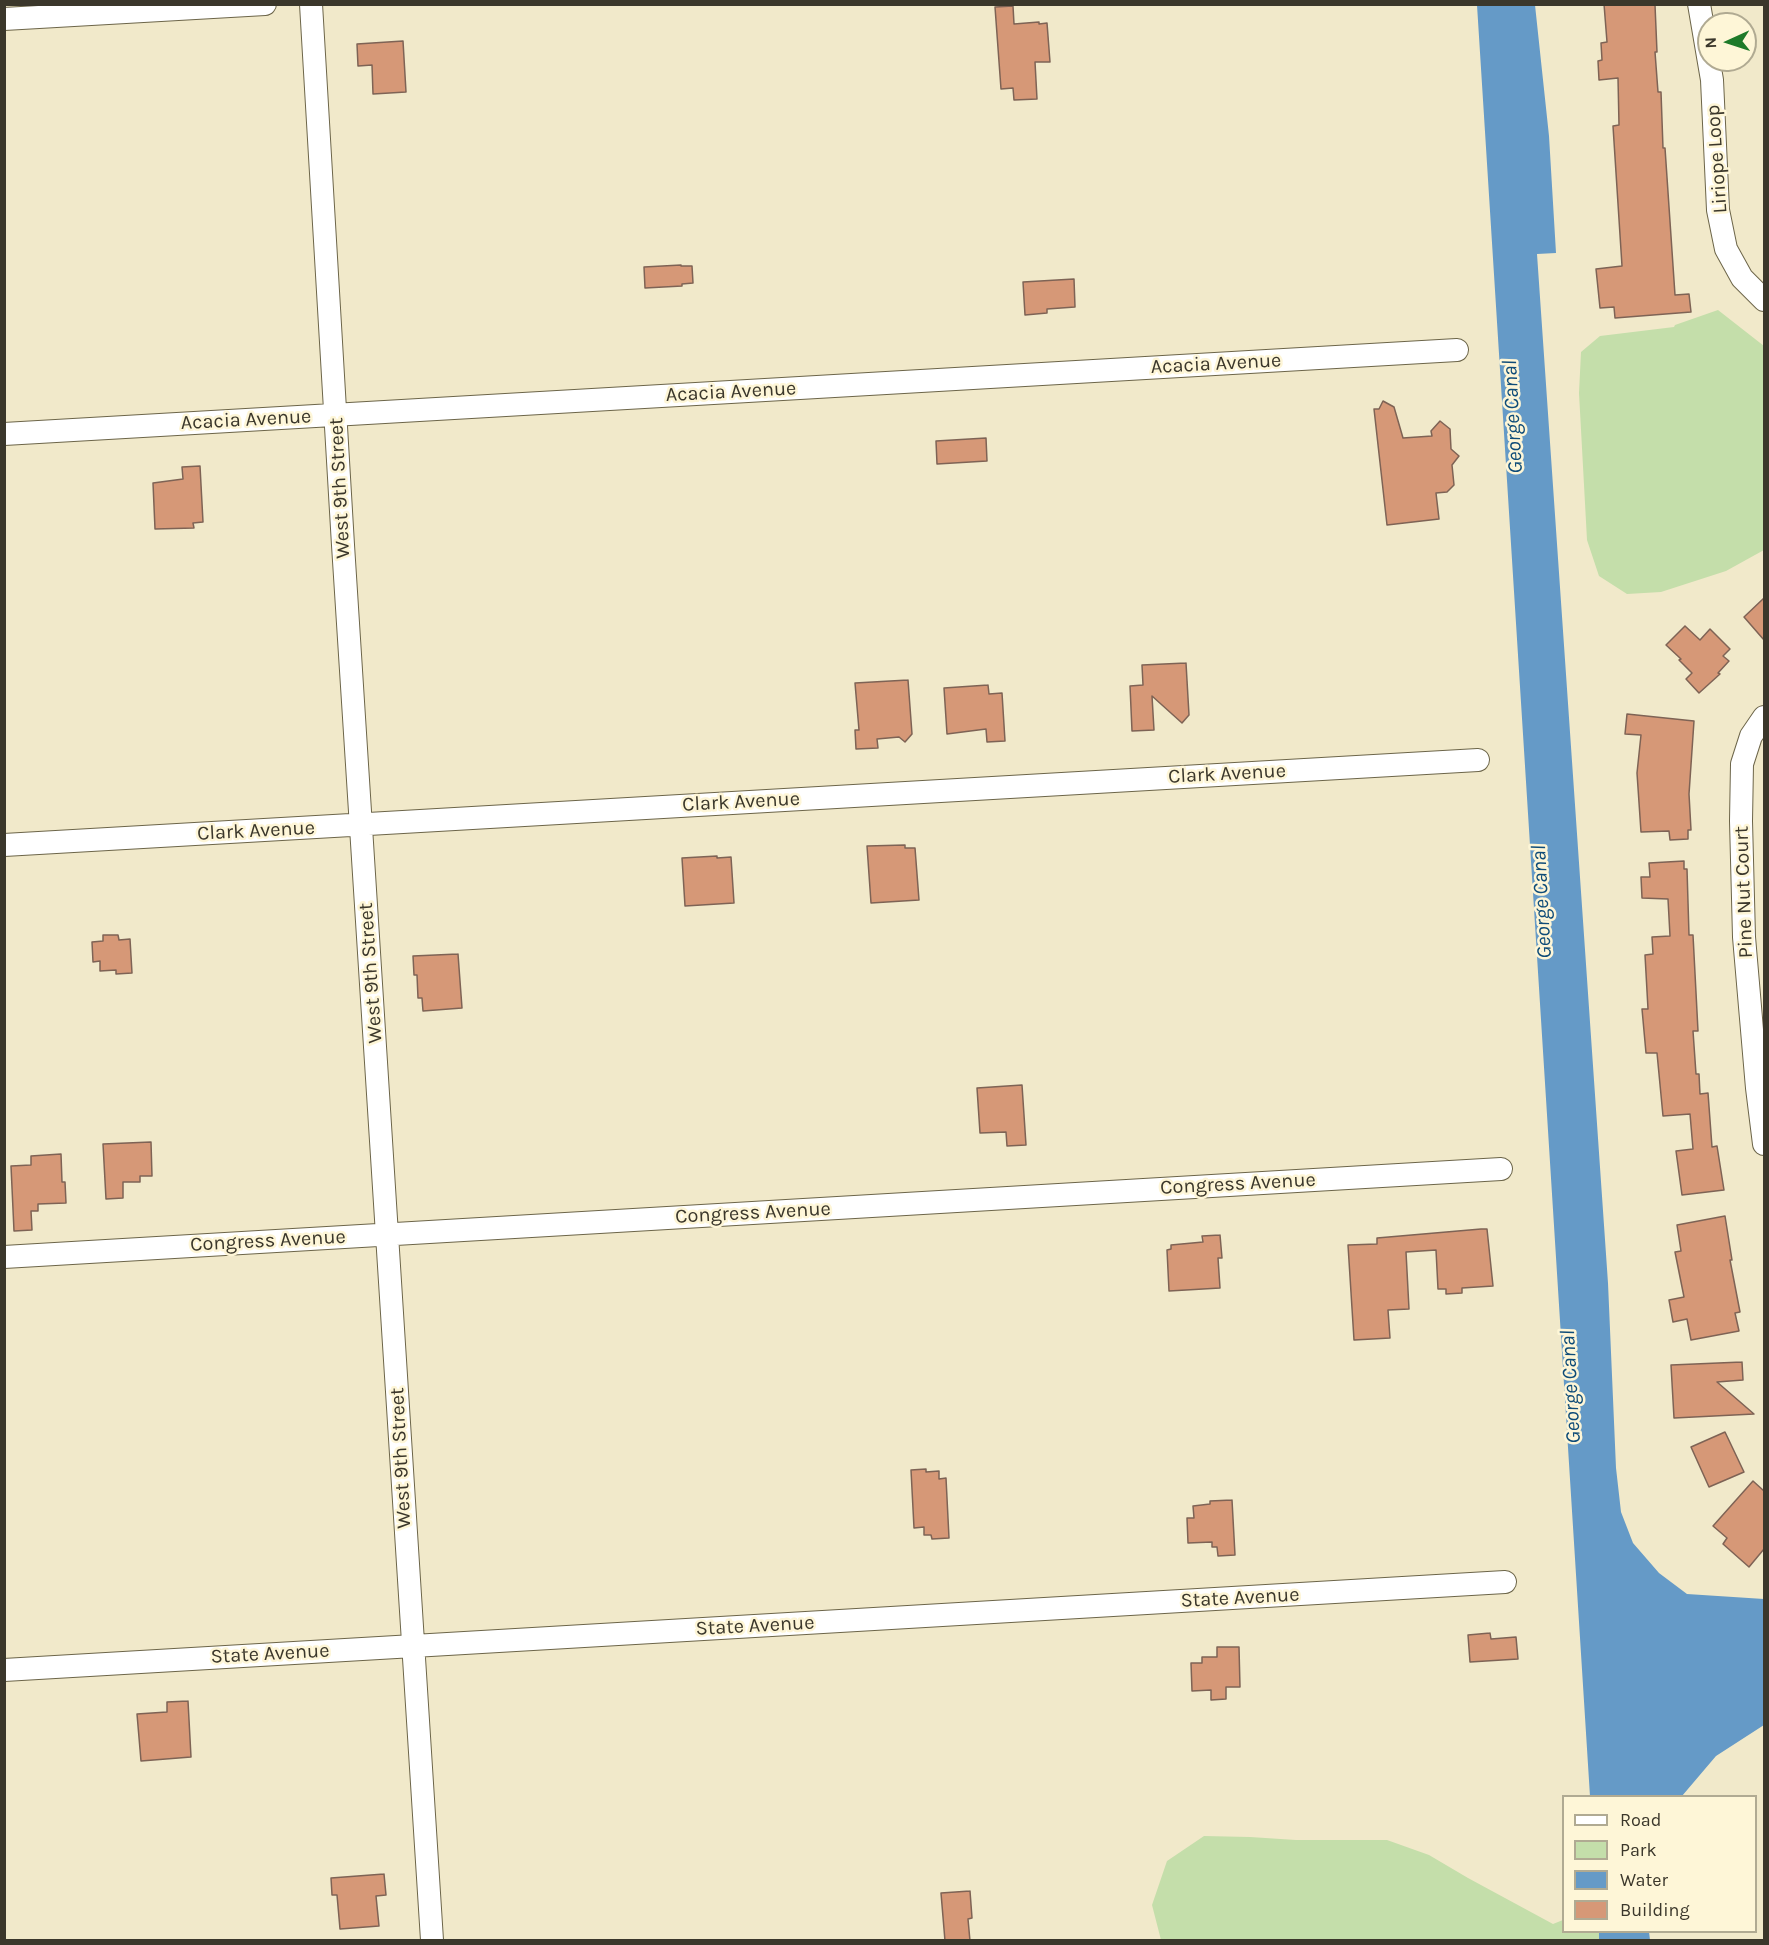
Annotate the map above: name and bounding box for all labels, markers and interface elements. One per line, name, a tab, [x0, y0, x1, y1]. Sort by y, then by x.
north arrow	[1697, 12, 1757, 72]
text: N	[1701, 37, 1720, 49]
street label: Liriope Loop	[1701, 104, 1733, 214]
street label: Acacia Avenue	[1150, 349, 1282, 379]
water label: George Canal	[1497, 360, 1529, 474]
street label: Acacia Avenue	[665, 377, 797, 407]
street label: Acacia Avenue	[180, 405, 312, 435]
street label: West 9th Street	[324, 417, 356, 559]
street label: Clark Avenue	[1167, 759, 1287, 789]
street label: Clark Avenue	[681, 787, 801, 817]
street label: Clark Avenue	[196, 816, 316, 846]
street label: Pine Nut Court	[1730, 826, 1758, 958]
water label: George Canal	[1526, 845, 1558, 959]
street label: West 9th Street	[354, 902, 388, 1044]
street label: Congress Avenue	[1160, 1168, 1316, 1200]
street label: Congress Avenue	[675, 1197, 831, 1229]
street label: Congress Avenue	[190, 1225, 346, 1257]
water label: George Canal	[1555, 1330, 1587, 1444]
street label: West 9th Street	[385, 1387, 417, 1529]
street label: State Avenue	[1180, 1583, 1300, 1613]
street label: State Avenue	[695, 1611, 815, 1641]
street label: State Avenue	[210, 1639, 330, 1669]
legend	[1562, 1795, 1757, 1933]
text: Road	[1620, 1809, 1661, 1831]
text: Park	[1620, 1839, 1657, 1861]
text: Water	[1620, 1869, 1668, 1891]
text: Building	[1620, 1899, 1690, 1921]

